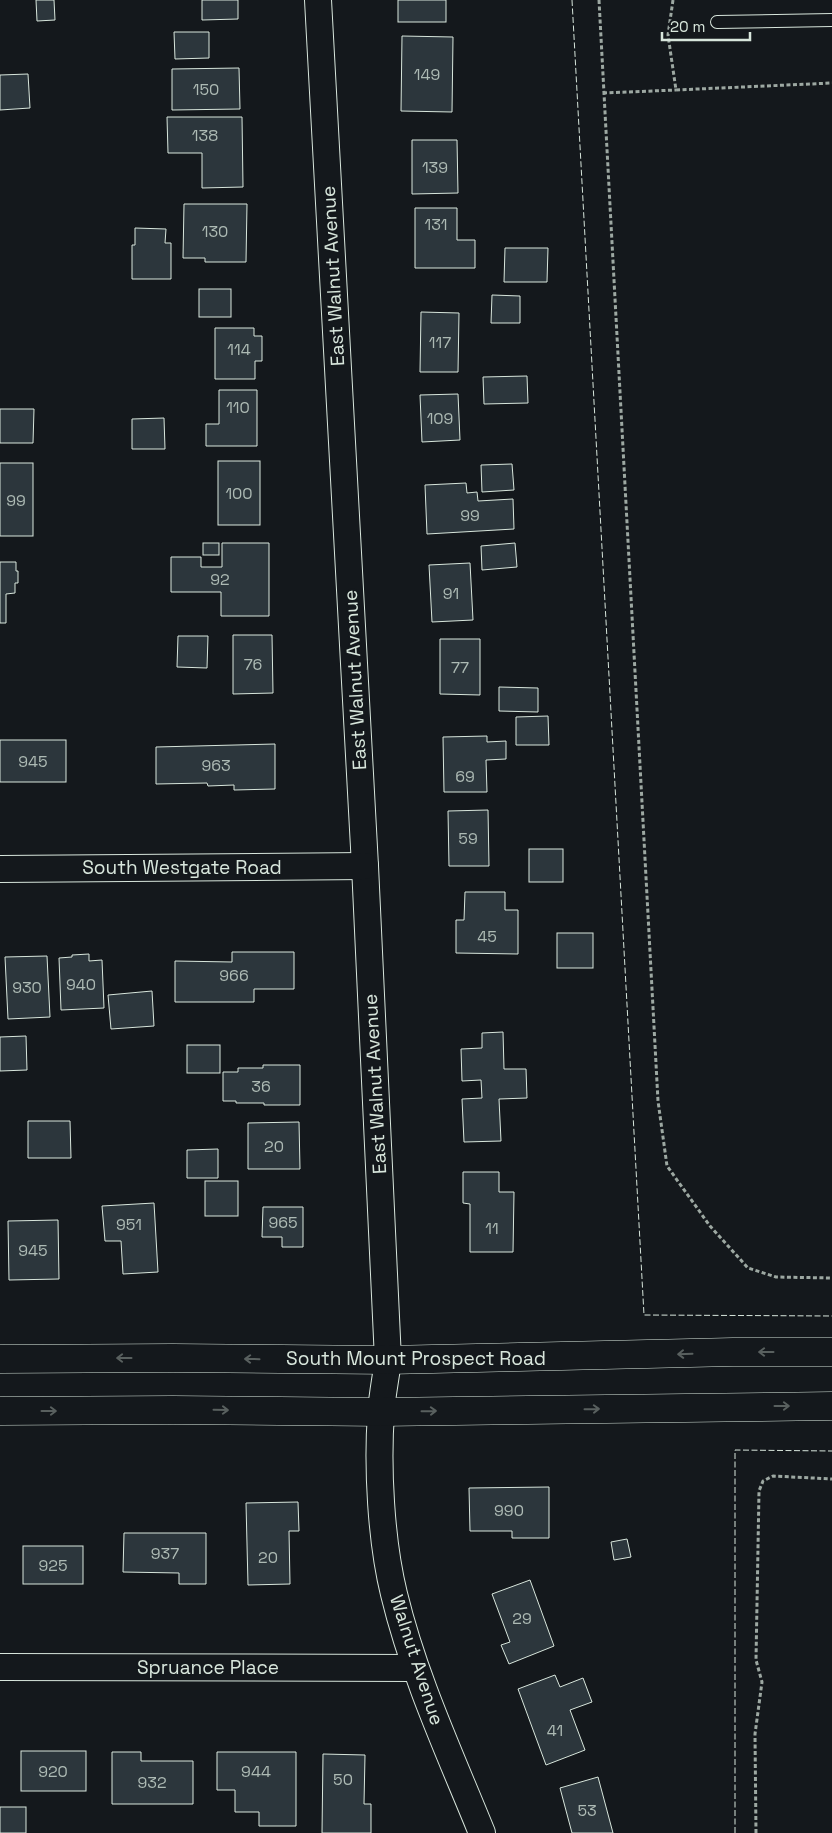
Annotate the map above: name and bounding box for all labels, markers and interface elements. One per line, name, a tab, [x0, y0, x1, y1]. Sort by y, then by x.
scale bar	[662, 10, 750, 42]
text: 20 m	[670, 17, 705, 36]
house number: 149	[414, 64, 440, 85]
house number: 150	[193, 79, 219, 100]
house number: 138	[192, 125, 218, 146]
house number: 139	[422, 157, 448, 178]
street label: East Walnut Avenue	[316, 185, 350, 367]
house number: 131	[425, 214, 447, 235]
house number: 130	[202, 221, 228, 242]
house number: 117	[429, 332, 451, 353]
house number: 114	[227, 339, 251, 360]
house number: 110	[226, 397, 250, 418]
house number: 109	[427, 408, 453, 429]
house number: 100	[225, 483, 253, 504]
house number: 99	[6, 490, 26, 511]
house number: 99	[460, 505, 480, 526]
house number: 92	[210, 569, 230, 590]
house number: 91	[443, 583, 459, 604]
street label: East Walnut Avenue	[338, 589, 372, 771]
house number: 76	[244, 654, 262, 675]
house number: 77	[451, 657, 469, 678]
house number: 945	[18, 751, 48, 772]
house number: 963	[201, 755, 231, 776]
house number: 69	[455, 766, 475, 787]
house number: 59	[458, 828, 478, 849]
street label: South Westgate Road	[82, 855, 282, 880]
house number: 45	[477, 926, 497, 947]
house number: 966	[219, 965, 249, 986]
house number: 940	[66, 974, 96, 995]
house number: 930	[12, 977, 42, 998]
street label: East Walnut Avenue	[358, 993, 392, 1175]
house number: 36	[251, 1076, 271, 1097]
house number: 20	[264, 1136, 284, 1157]
house number: 965	[268, 1212, 298, 1233]
house number: 951	[116, 1214, 142, 1235]
house number: 11	[485, 1218, 499, 1239]
house number: 945	[18, 1240, 48, 1261]
street label: South Mount Prospect Road	[286, 1346, 546, 1371]
one-way arrow	[758, 1347, 774, 1357]
one-way arrow	[677, 1349, 693, 1358]
one-way arrow	[116, 1353, 132, 1363]
one-way arrow	[244, 1354, 260, 1364]
one-way arrow	[773, 1401, 789, 1411]
one-way arrow	[584, 1404, 600, 1414]
one-way arrow	[213, 1405, 229, 1415]
one-way arrow	[40, 1406, 56, 1416]
one-way arrow	[421, 1406, 437, 1416]
house number: 990	[494, 1500, 524, 1521]
house number: 937	[151, 1543, 179, 1564]
house number: 20	[258, 1547, 278, 1568]
house number: 925	[38, 1555, 68, 1576]
street label: Walnut Avenue	[384, 1592, 450, 1728]
house number: 29	[512, 1608, 532, 1629]
street label: Spruance Place	[137, 1655, 279, 1680]
house number: 41	[547, 1720, 563, 1741]
house number: 920	[38, 1761, 68, 1782]
house number: 944	[241, 1761, 271, 1782]
house number: 50	[333, 1769, 353, 1790]
house number: 932	[137, 1772, 167, 1793]
house number: 53	[577, 1800, 597, 1821]

